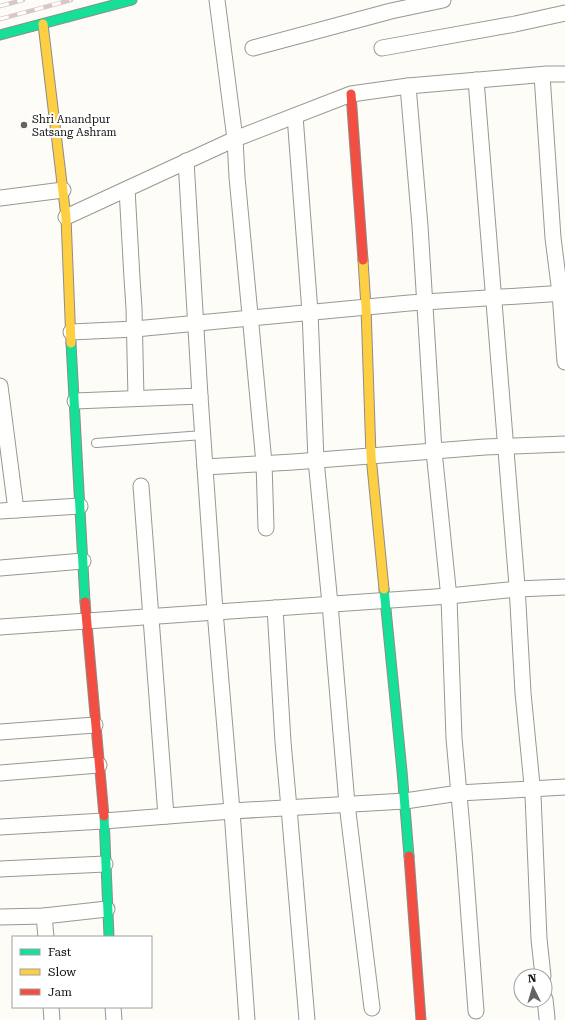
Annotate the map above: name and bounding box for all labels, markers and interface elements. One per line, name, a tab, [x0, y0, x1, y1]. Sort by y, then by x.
place label: Shri Anandpur Satsang Ashram	[32, 113, 117, 139]
marker: Shri Anandpur Satsang Ashram	[19, 120, 29, 130]
legend	[12, 936, 152, 1008]
text: Fast	[48, 945, 72, 959]
text: Slow	[48, 965, 76, 979]
north arrow	[513, 968, 553, 1008]
text: N	[527, 972, 537, 985]
text: Jam	[48, 985, 72, 999]

